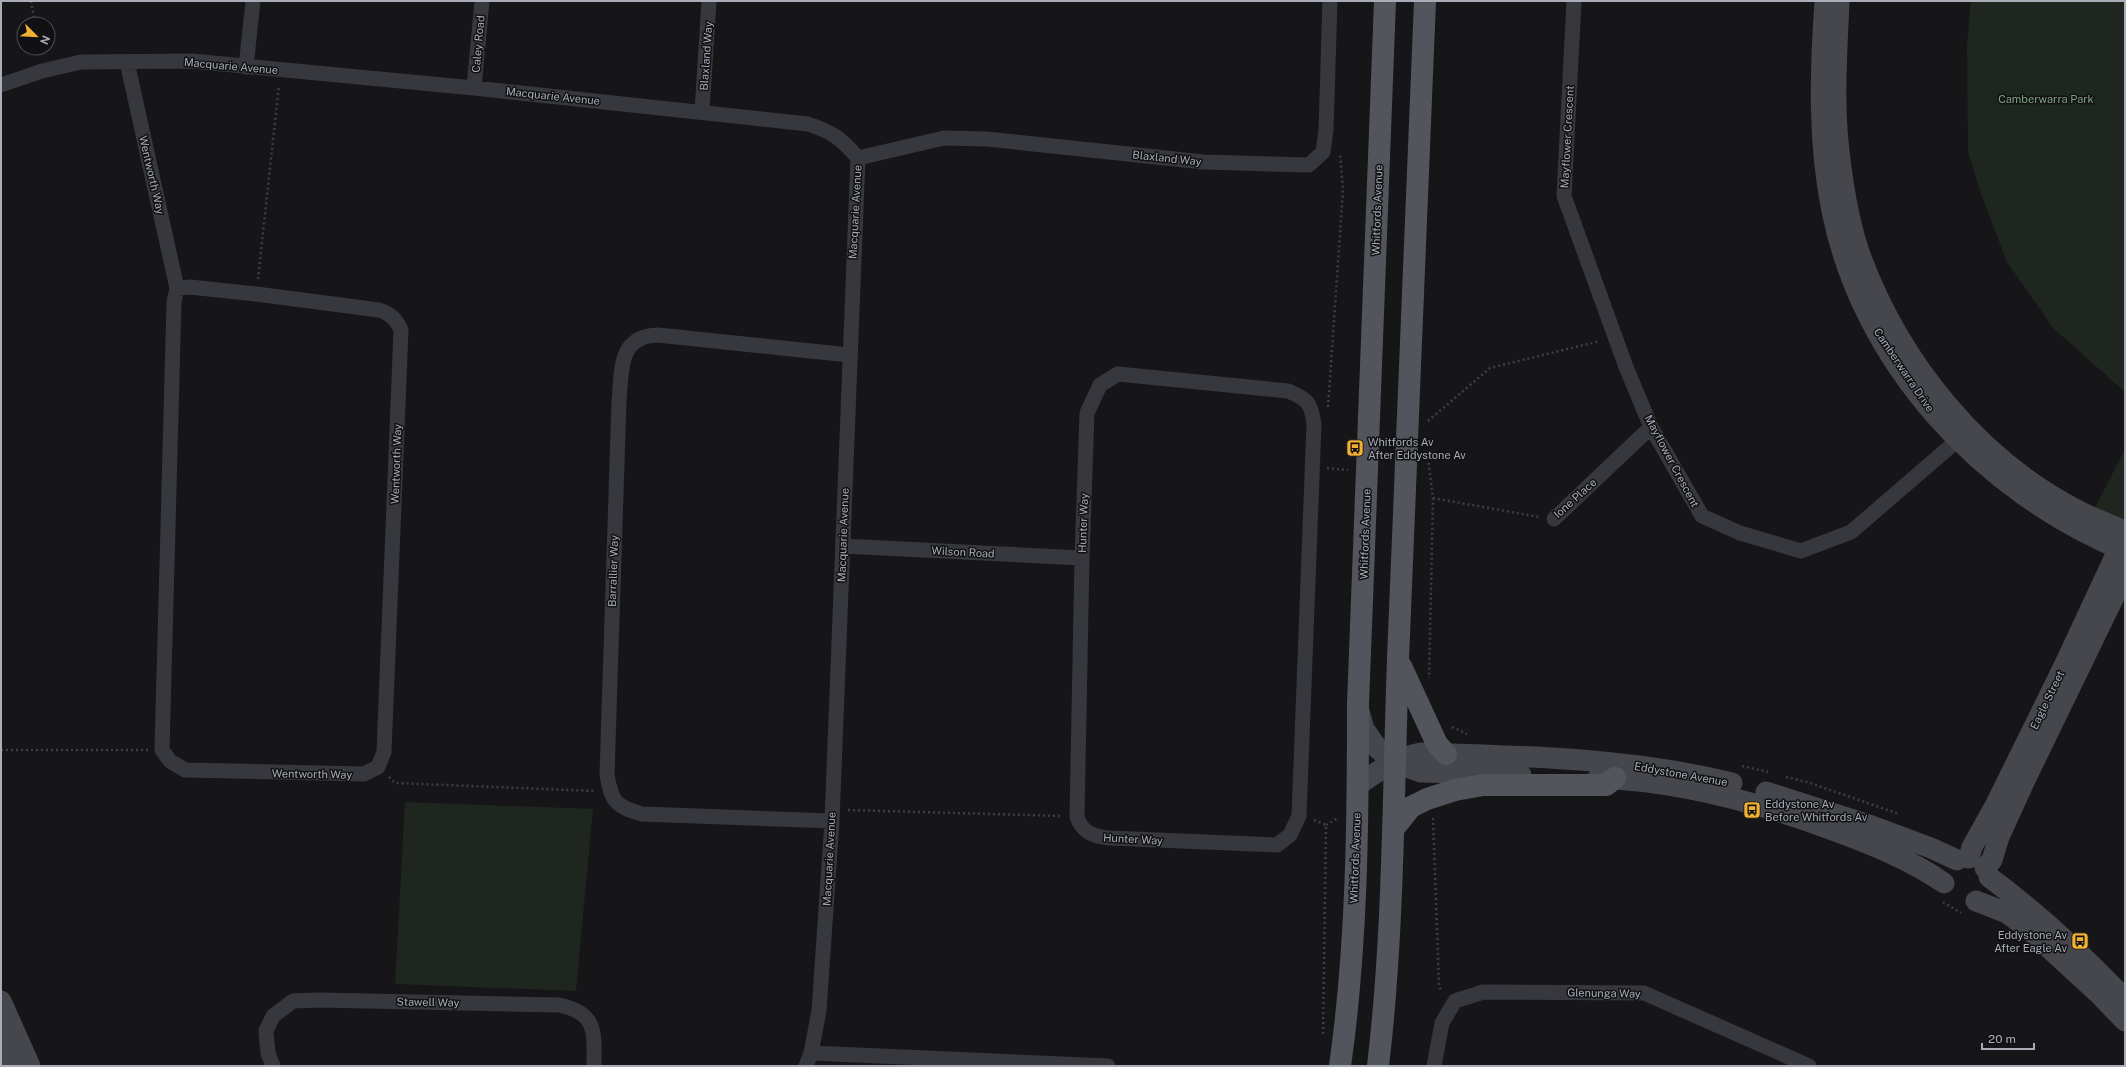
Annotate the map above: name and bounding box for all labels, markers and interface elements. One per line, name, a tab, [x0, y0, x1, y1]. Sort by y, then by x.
street label: Caley Road	[470, 15, 486, 73]
north arrow	[16, 16, 56, 56]
street label: Blaxland Way	[698, 21, 714, 91]
text: N	[38, 34, 52, 46]
street label: Macquarie Avenue	[183, 56, 279, 76]
street label: Macquarie Avenue	[505, 85, 601, 107]
street label: Mayflower Crescent	[1558, 85, 1576, 189]
park label: Camberwarra Park	[1998, 93, 2094, 105]
street label: Wentworth Way	[137, 135, 167, 216]
street label: Blaxland Way	[1132, 148, 1202, 168]
street label: Whitfords Avenue	[1369, 164, 1385, 256]
street label: Macquarie Avenue	[847, 165, 863, 259]
street label: Camberwarra Drive	[1872, 326, 1936, 414]
street label: Mayflower Crescent	[1643, 413, 1701, 509]
street label: Wentworth Way	[389, 424, 403, 504]
place label: Whitfords Av After Eddystone Av	[1368, 436, 1466, 461]
bus stop icon: Whitfords Av After Eddystone Av	[1345, 438, 1365, 458]
street label: Ione Place	[1551, 476, 1599, 520]
street label: Macquarie Avenue	[835, 488, 851, 582]
street label: Whitfords Avenue	[1357, 488, 1373, 580]
street label: Hunter Way	[1076, 493, 1090, 553]
street label: Barrallier Way	[606, 535, 620, 607]
street label: Wilson Road	[931, 544, 995, 560]
street label: Eagle Street	[2028, 669, 2066, 731]
street label: Eddystone Avenue	[1633, 760, 1729, 788]
street label: Wentworth Way	[272, 767, 352, 781]
place label: Eddystone Av Before Whitfords Av	[1765, 798, 1868, 823]
bus stop icon: Eddystone Av Before Whitfords Av	[1742, 800, 1762, 820]
street label: Macquarie Avenue	[821, 812, 837, 906]
street label: Whitfords Avenue	[1347, 812, 1363, 904]
street label: Hunter Way	[1103, 831, 1163, 847]
place label: Eddystone Av After Eagle Av	[1994, 929, 2067, 954]
bus stop icon: Eddystone Av After Eagle Av	[2070, 931, 2090, 951]
street label: Glenunga Way	[1567, 986, 1641, 1000]
street label: Stawell Way	[397, 995, 460, 1009]
scale bar	[1982, 1025, 2034, 1051]
text: 20 m	[1988, 1032, 2016, 1046]

